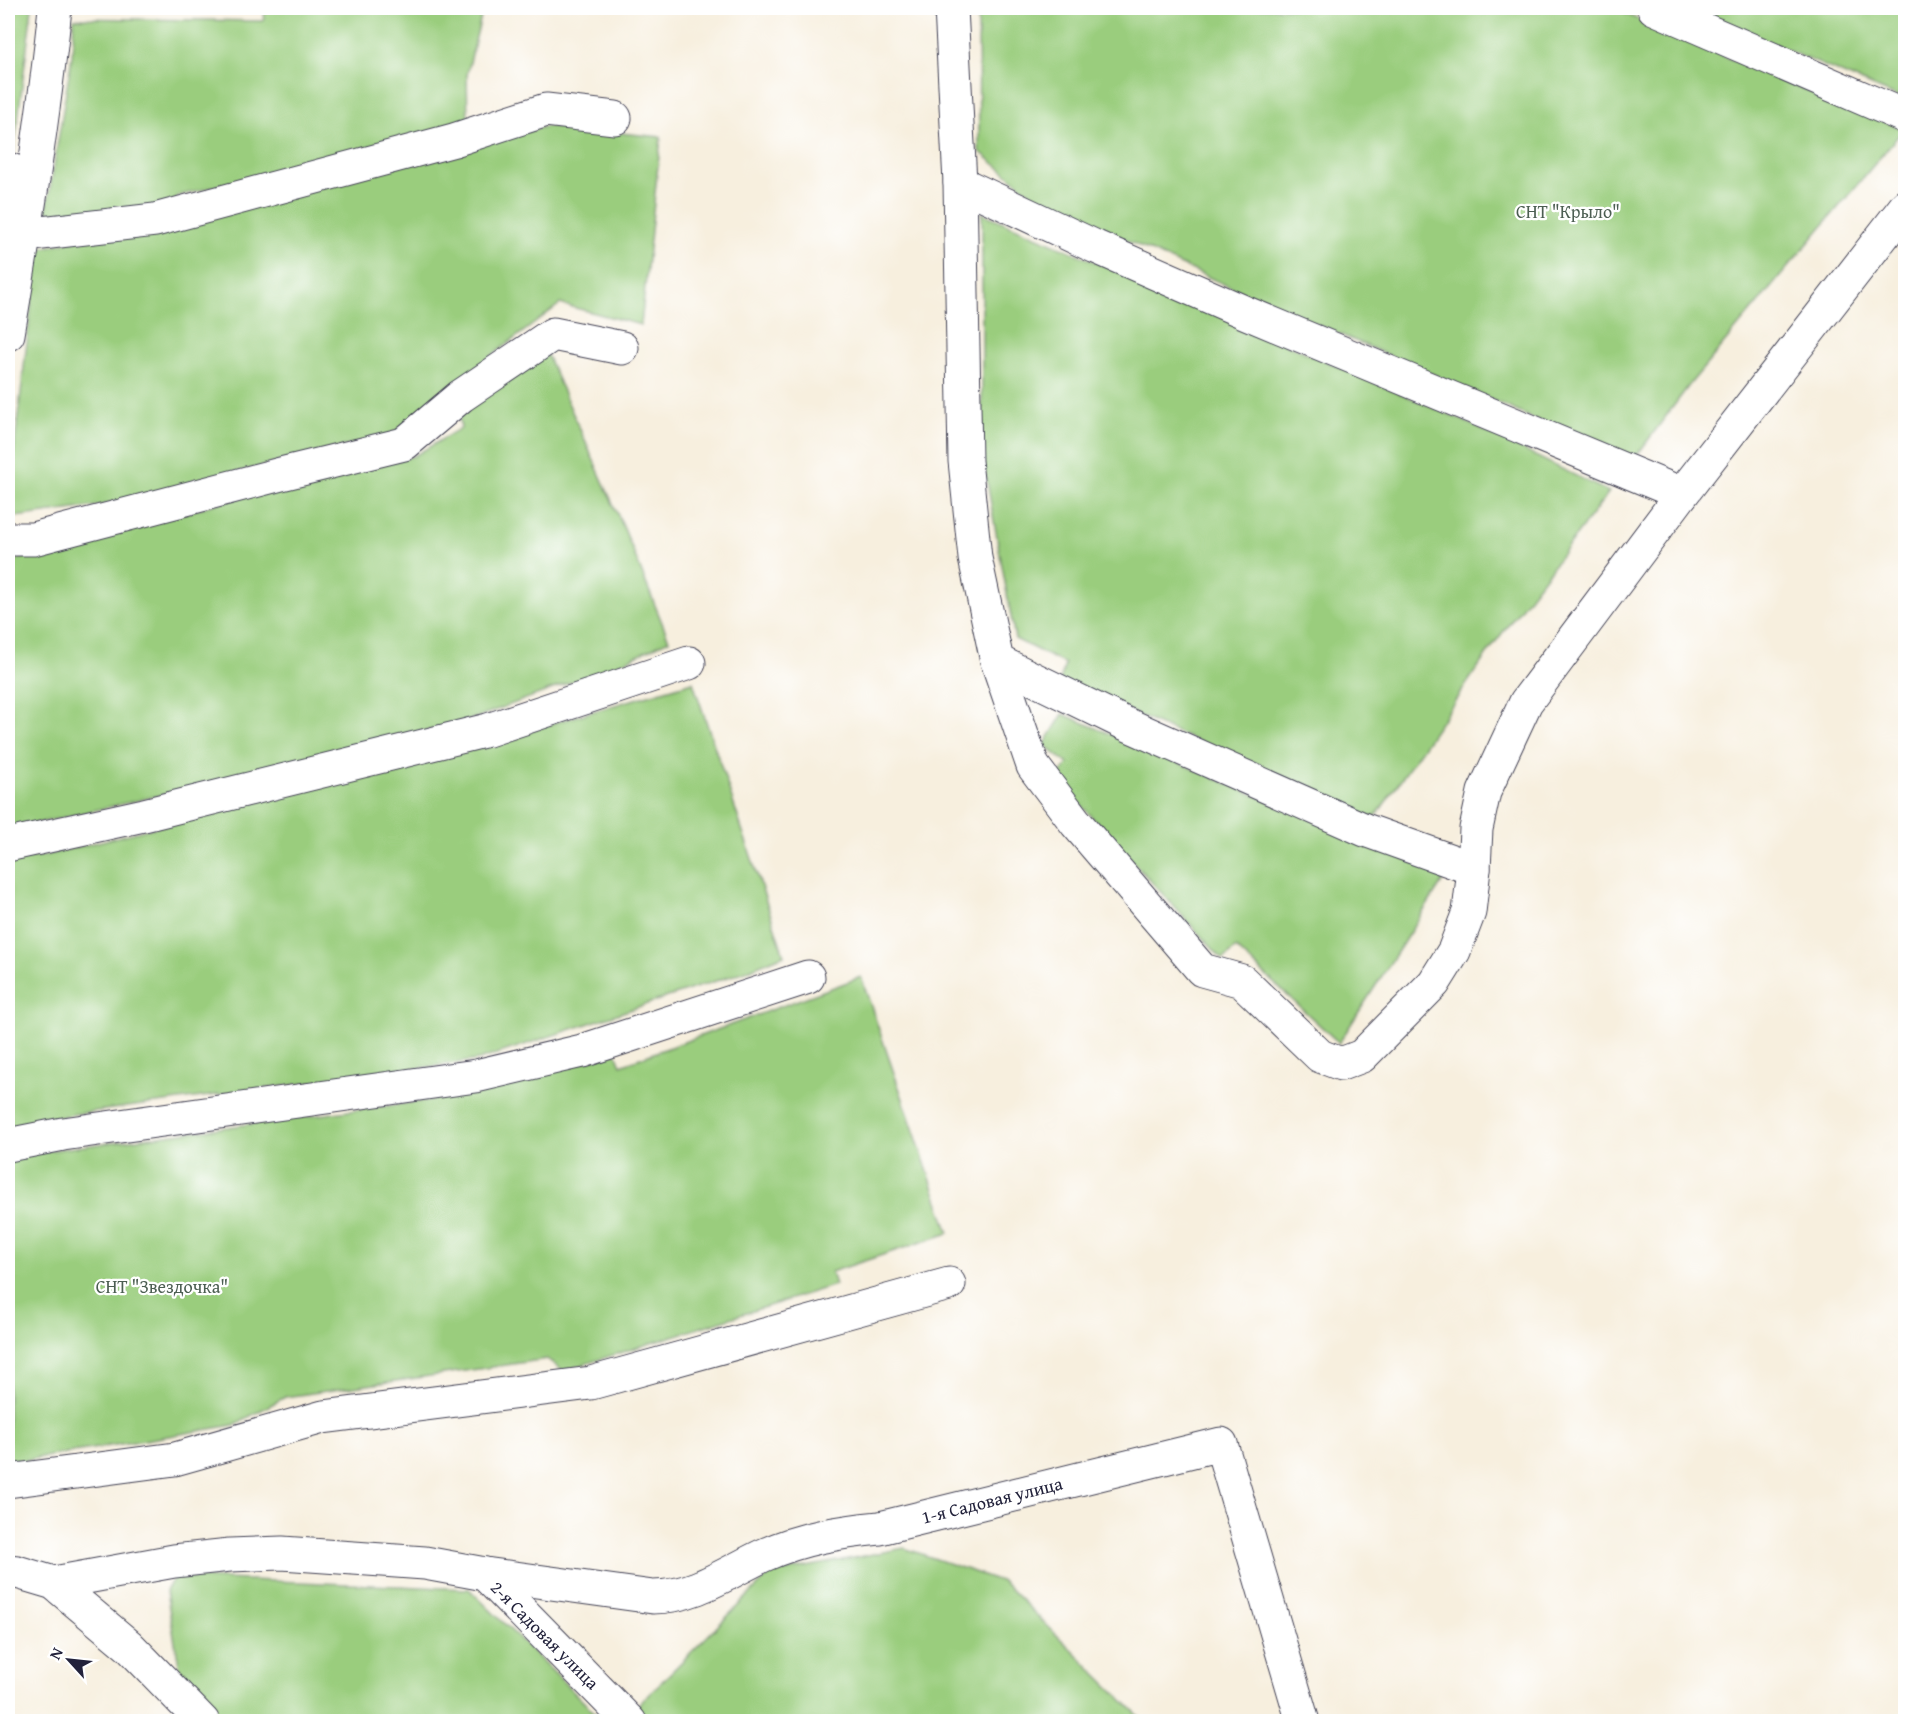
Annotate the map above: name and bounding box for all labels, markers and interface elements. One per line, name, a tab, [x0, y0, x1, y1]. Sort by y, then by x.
park label: СНТ "Крыло"	[1516, 198, 1620, 225]
park label: СНТ "Звездочка"	[96, 1273, 228, 1300]
street label: 1-я Садовая улица	[919, 1469, 1066, 1531]
street label: 2-я Садовая улица	[484, 1574, 606, 1696]
north arrow	[39, 1630, 99, 1690]
text: N	[43, 1643, 69, 1663]

